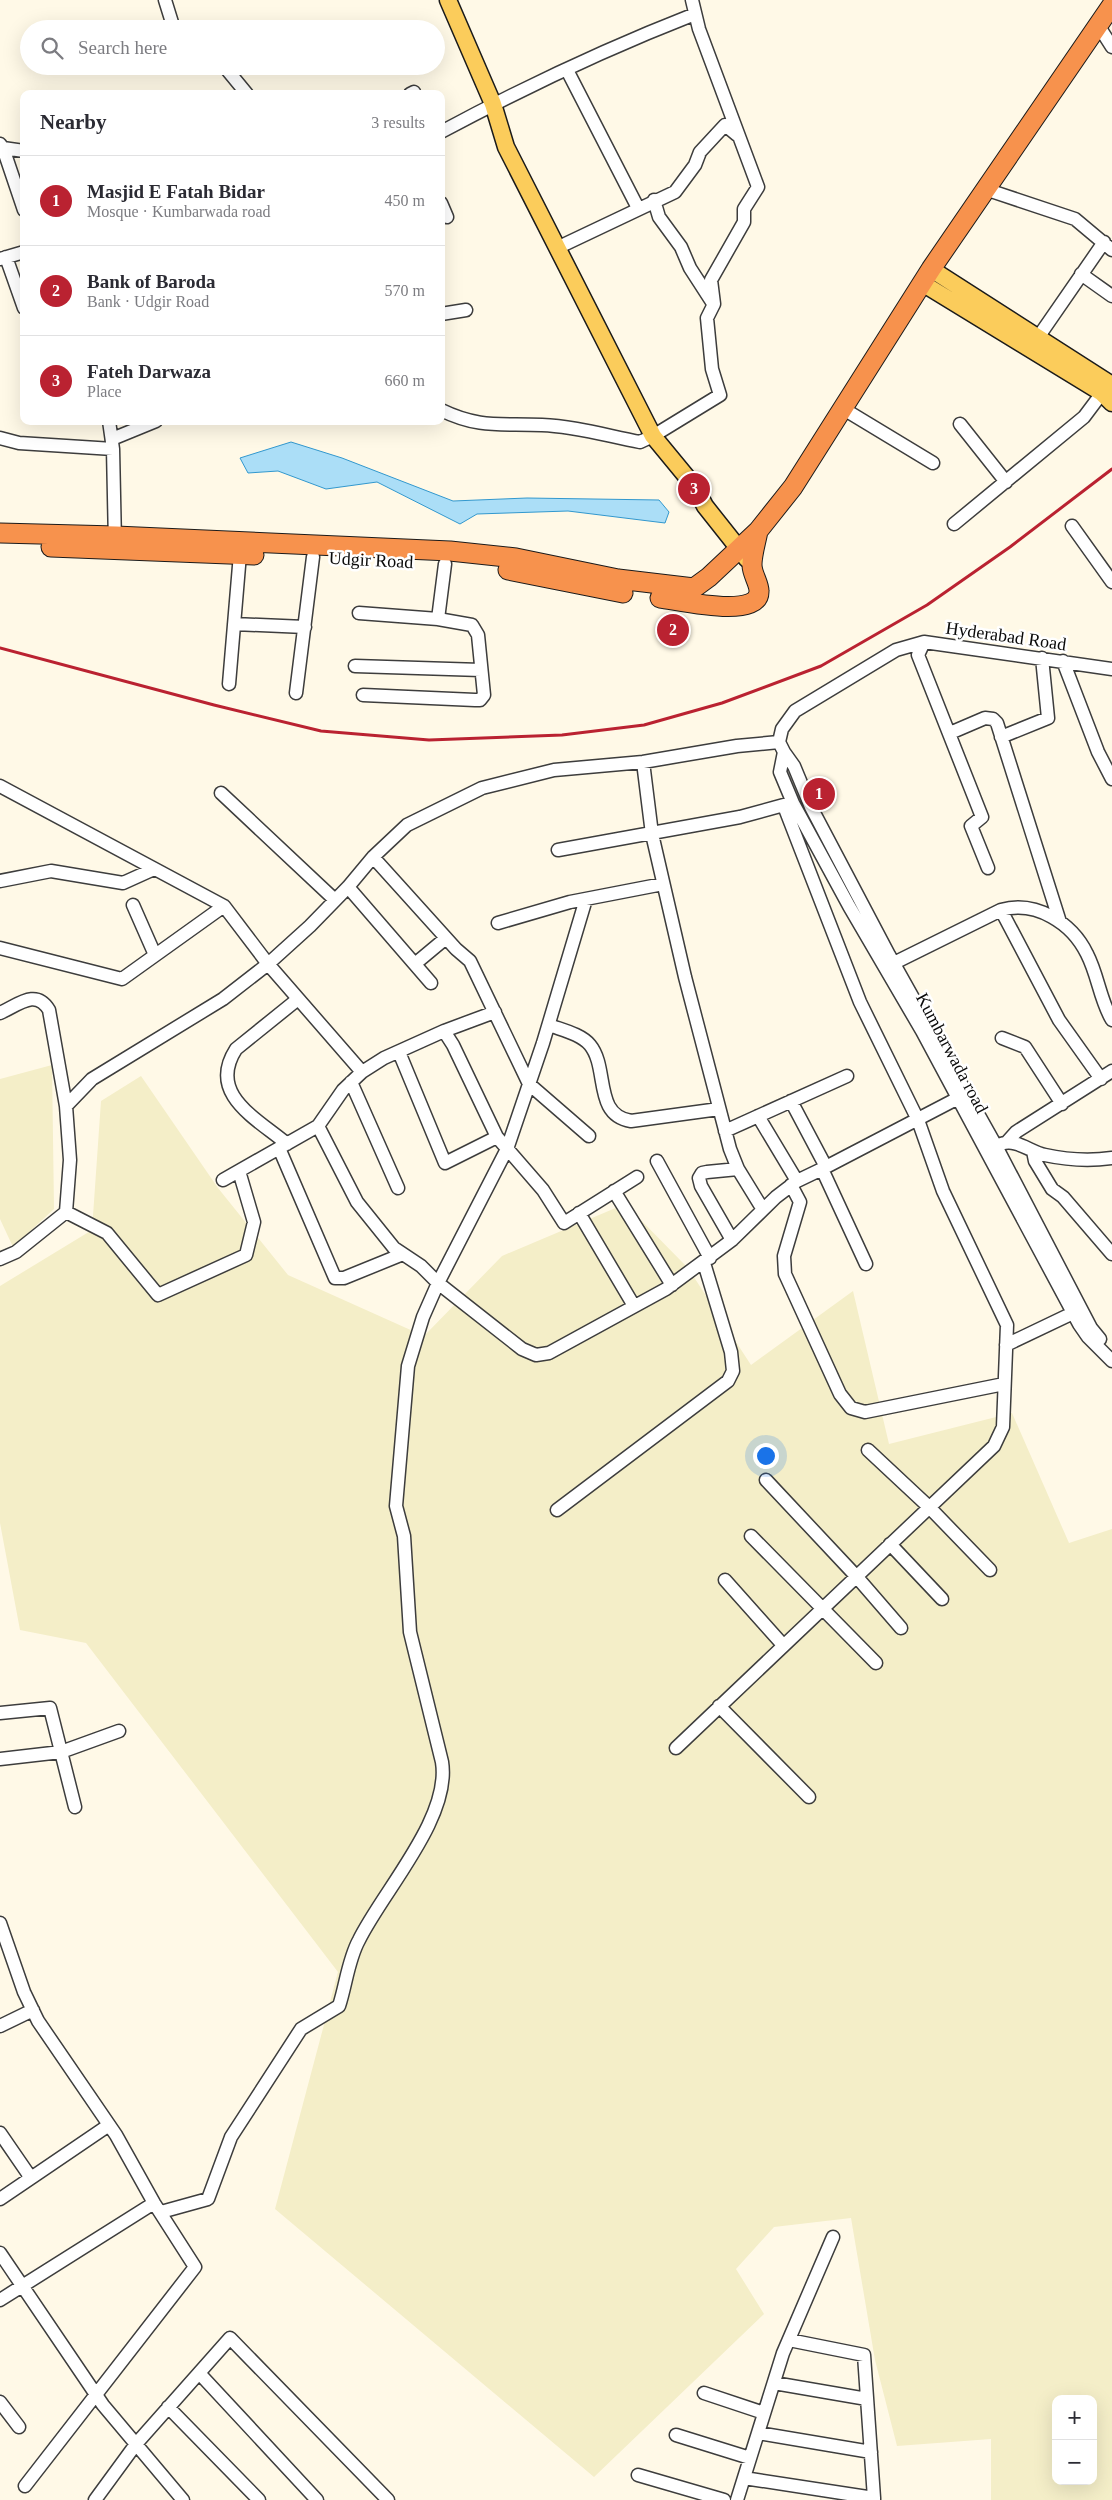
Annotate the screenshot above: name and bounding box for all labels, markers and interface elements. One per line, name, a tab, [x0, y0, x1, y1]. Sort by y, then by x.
search box	[20, 20, 445, 75]
icon: search	[38, 34, 66, 62]
text: Search here	[78, 37, 167, 58]
text: Nearby	[40, 110, 107, 134]
text: 3 results	[371, 114, 425, 131]
text: Masjid E Fatah Bidar	[87, 181, 265, 202]
text: 1	[52, 192, 60, 209]
text: 450 m	[385, 192, 425, 209]
text: Mosque · Kumbarwada road	[87, 203, 271, 220]
text: Bank of Baroda	[87, 271, 215, 292]
text: 2	[52, 282, 60, 299]
text: 570 m	[385, 282, 425, 299]
text: Bank · Udgir Road	[87, 293, 209, 310]
text: Fateh Darwaza	[87, 361, 211, 382]
text: 3	[52, 372, 60, 389]
text: 660 m	[385, 372, 425, 389]
text: Place	[87, 383, 122, 400]
pin: 3	[678, 470, 710, 508]
street label: Udgir Road	[328, 548, 414, 572]
pin: 2	[657, 611, 689, 649]
street label: Hyderabad Road	[944, 618, 1068, 654]
pin: 1	[803, 775, 835, 813]
street label: Kumbarwada road	[912, 989, 992, 1117]
your location	[753, 1443, 779, 1469]
map controls	[1052, 2395, 1097, 2485]
button: +	[1052, 2395, 1097, 2440]
button: −	[1052, 2440, 1097, 2485]

